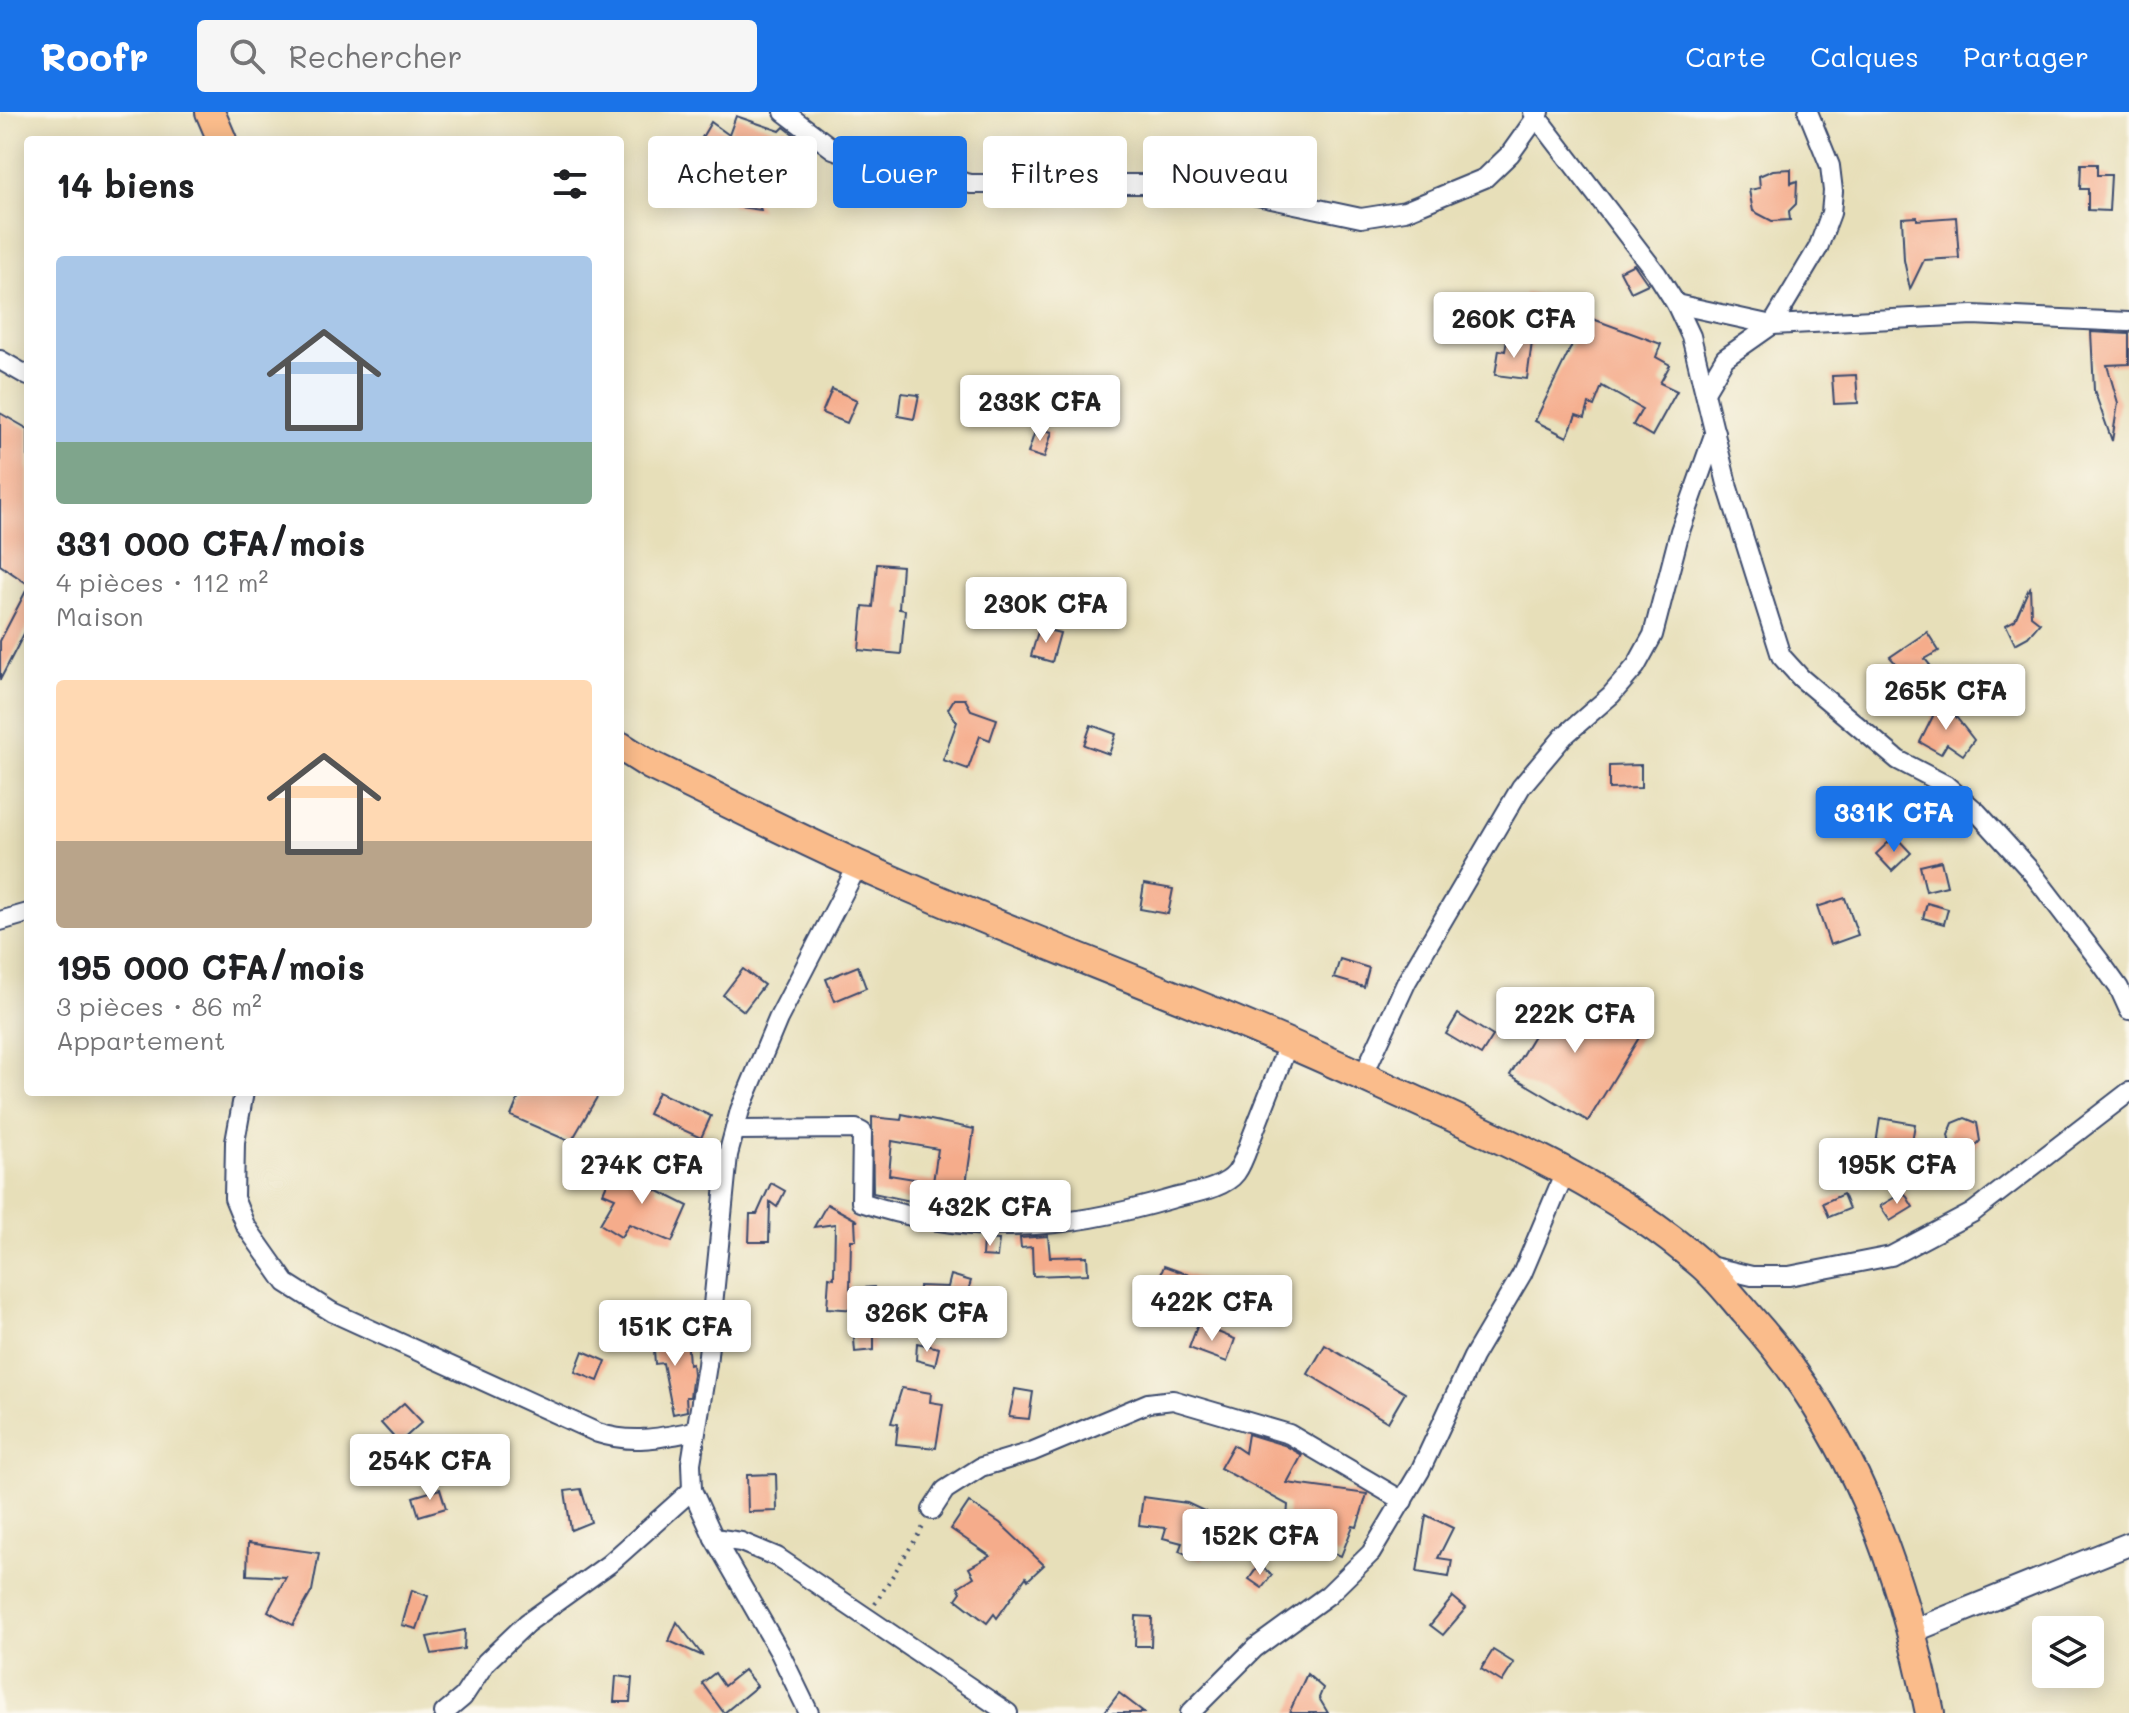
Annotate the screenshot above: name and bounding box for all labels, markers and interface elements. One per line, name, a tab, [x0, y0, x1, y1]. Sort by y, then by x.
search box	[197, 20, 757, 92]
text: Roofr	[40, 31, 149, 81]
icon: search	[225, 34, 269, 78]
text: Rechercher	[289, 36, 463, 76]
text: Carte	[1685, 38, 1766, 74]
text: Calques	[1810, 38, 1919, 74]
text: Partager	[1963, 38, 2089, 74]
chip: Acheter	[648, 136, 817, 208]
chip: Louer	[833, 136, 967, 208]
chip: Filtres	[983, 136, 1127, 208]
chip: Nouveau	[1143, 136, 1317, 208]
text: 14 biens	[56, 162, 195, 207]
icon: filters	[548, 162, 592, 206]
pin: 260K CFA	[1431, 292, 1597, 360]
text: 260K CFA	[1452, 301, 1576, 335]
icon: home	[252, 308, 396, 452]
pin: 233K CFA	[957, 375, 1123, 443]
text: 233K CFA	[978, 384, 1102, 418]
text: 331 000 CFA/mois	[56, 520, 365, 565]
text: 4 pièces · 112 m²	[56, 565, 268, 599]
pin: 230K CFA	[963, 577, 1129, 645]
text: 230K CFA	[984, 586, 1108, 620]
text: Maison	[56, 599, 143, 633]
pin: 265K CFA	[1863, 664, 2029, 732]
text: 265K CFA	[1884, 673, 2008, 707]
icon: home	[252, 732, 396, 876]
pin: 331K CFA	[1811, 786, 1977, 854]
text: 331K CFA	[1834, 795, 1954, 829]
text: 195 000 CFA/mois	[56, 944, 365, 989]
pin: 222K CFA	[1492, 987, 1658, 1055]
text: 3 pièces · 86 m²	[56, 989, 262, 1023]
text: 222K CFA	[1514, 996, 1636, 1030]
text: Appartement	[56, 1023, 226, 1057]
pin: 274K CFA	[559, 1138, 725, 1206]
pin: 195K CFA	[1814, 1138, 1980, 1206]
text: 274K CFA	[580, 1147, 704, 1181]
text: 195K CFA	[1837, 1147, 1957, 1181]
pin: 432K CFA	[907, 1180, 1073, 1248]
text: 432K CFA	[928, 1189, 1052, 1223]
pin: 422K CFA	[1129, 1275, 1295, 1343]
text: 422K CFA	[1150, 1284, 1274, 1318]
pin: 326K CFA	[844, 1286, 1010, 1354]
text: 326K CFA	[865, 1295, 989, 1329]
pin: 151K CFA	[592, 1300, 758, 1368]
text: 151K CFA	[617, 1309, 733, 1343]
pin: 254K CFA	[347, 1434, 513, 1502]
text: 254K CFA	[368, 1443, 492, 1477]
pin: 152K CFA	[1177, 1509, 1343, 1577]
text: 152K CFA	[1200, 1518, 1320, 1552]
map controls	[2032, 1616, 2104, 1688]
button: layers	[2032, 1616, 2104, 1688]

